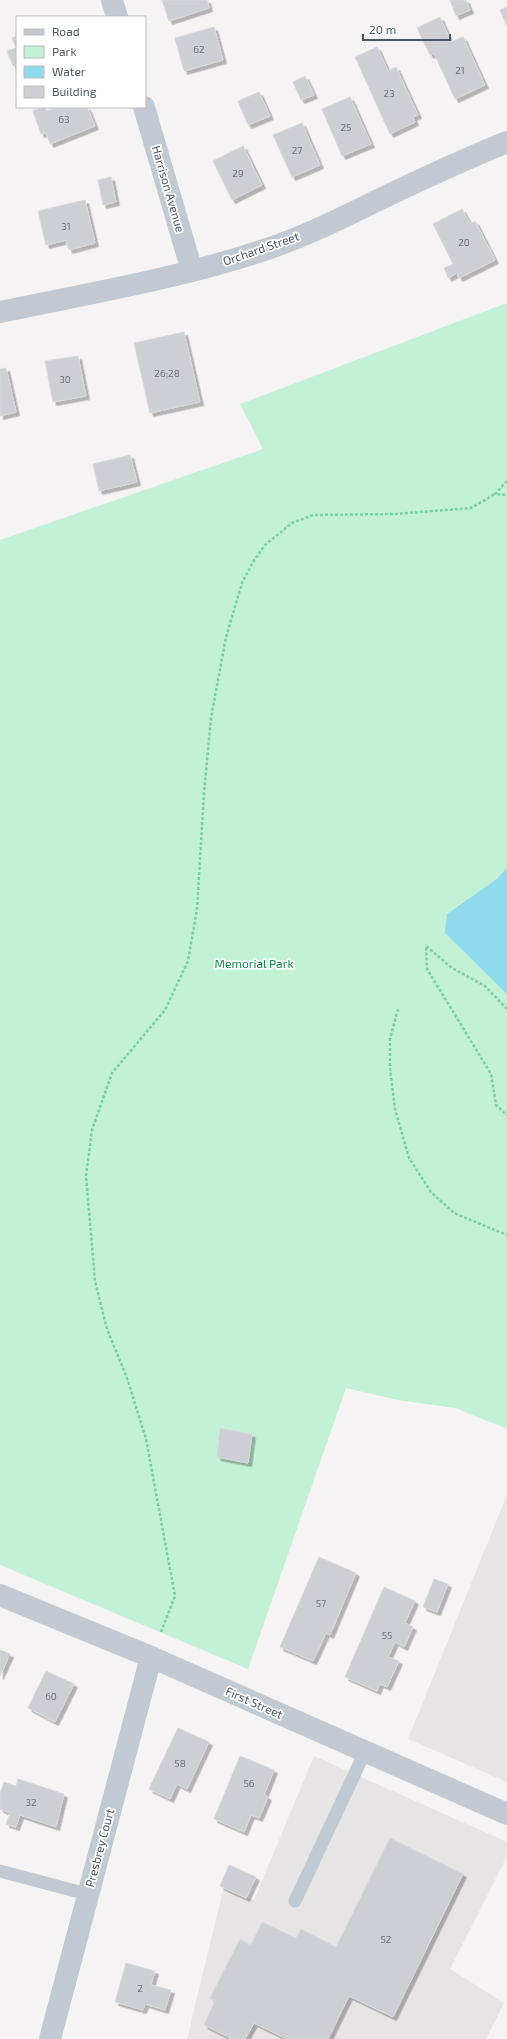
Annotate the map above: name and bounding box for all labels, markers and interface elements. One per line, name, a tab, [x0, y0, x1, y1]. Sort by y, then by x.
legend	[16, 16, 146, 108]
scale bar	[363, 16, 450, 42]
text: 20 m	[369, 22, 396, 36]
text: Road	[52, 24, 80, 38]
house number: 62	[193, 43, 205, 55]
text: Park	[52, 44, 77, 58]
text: Water	[52, 64, 86, 78]
house number: 21	[455, 64, 465, 76]
text: Building	[52, 84, 97, 98]
house number: 23	[383, 87, 395, 99]
house number: 63	[58, 113, 70, 125]
house number: 25	[341, 121, 351, 133]
street label: Harrison Avenue	[150, 144, 188, 234]
house number: 27	[292, 144, 302, 156]
house number: 29	[232, 167, 244, 179]
house number: 31	[61, 220, 71, 232]
street label: Orchard Street	[221, 228, 301, 268]
house number: 20	[458, 236, 470, 248]
house number: 26;28	[154, 367, 180, 379]
house number: 30	[59, 373, 71, 385]
park label: Memorial Park	[214, 956, 294, 970]
house number: 57	[316, 1597, 326, 1609]
house number: 55	[382, 1629, 392, 1641]
street label: First Street	[224, 1683, 285, 1721]
house number: 60	[45, 1690, 57, 1702]
house number: 58	[174, 1757, 186, 1769]
house number: 56	[243, 1777, 255, 1789]
house number: 32	[25, 1796, 37, 1808]
street label: Presbrey Court	[82, 1806, 116, 1889]
house number: 52	[381, 1933, 392, 1945]
house number: 2	[137, 1982, 143, 1994]

